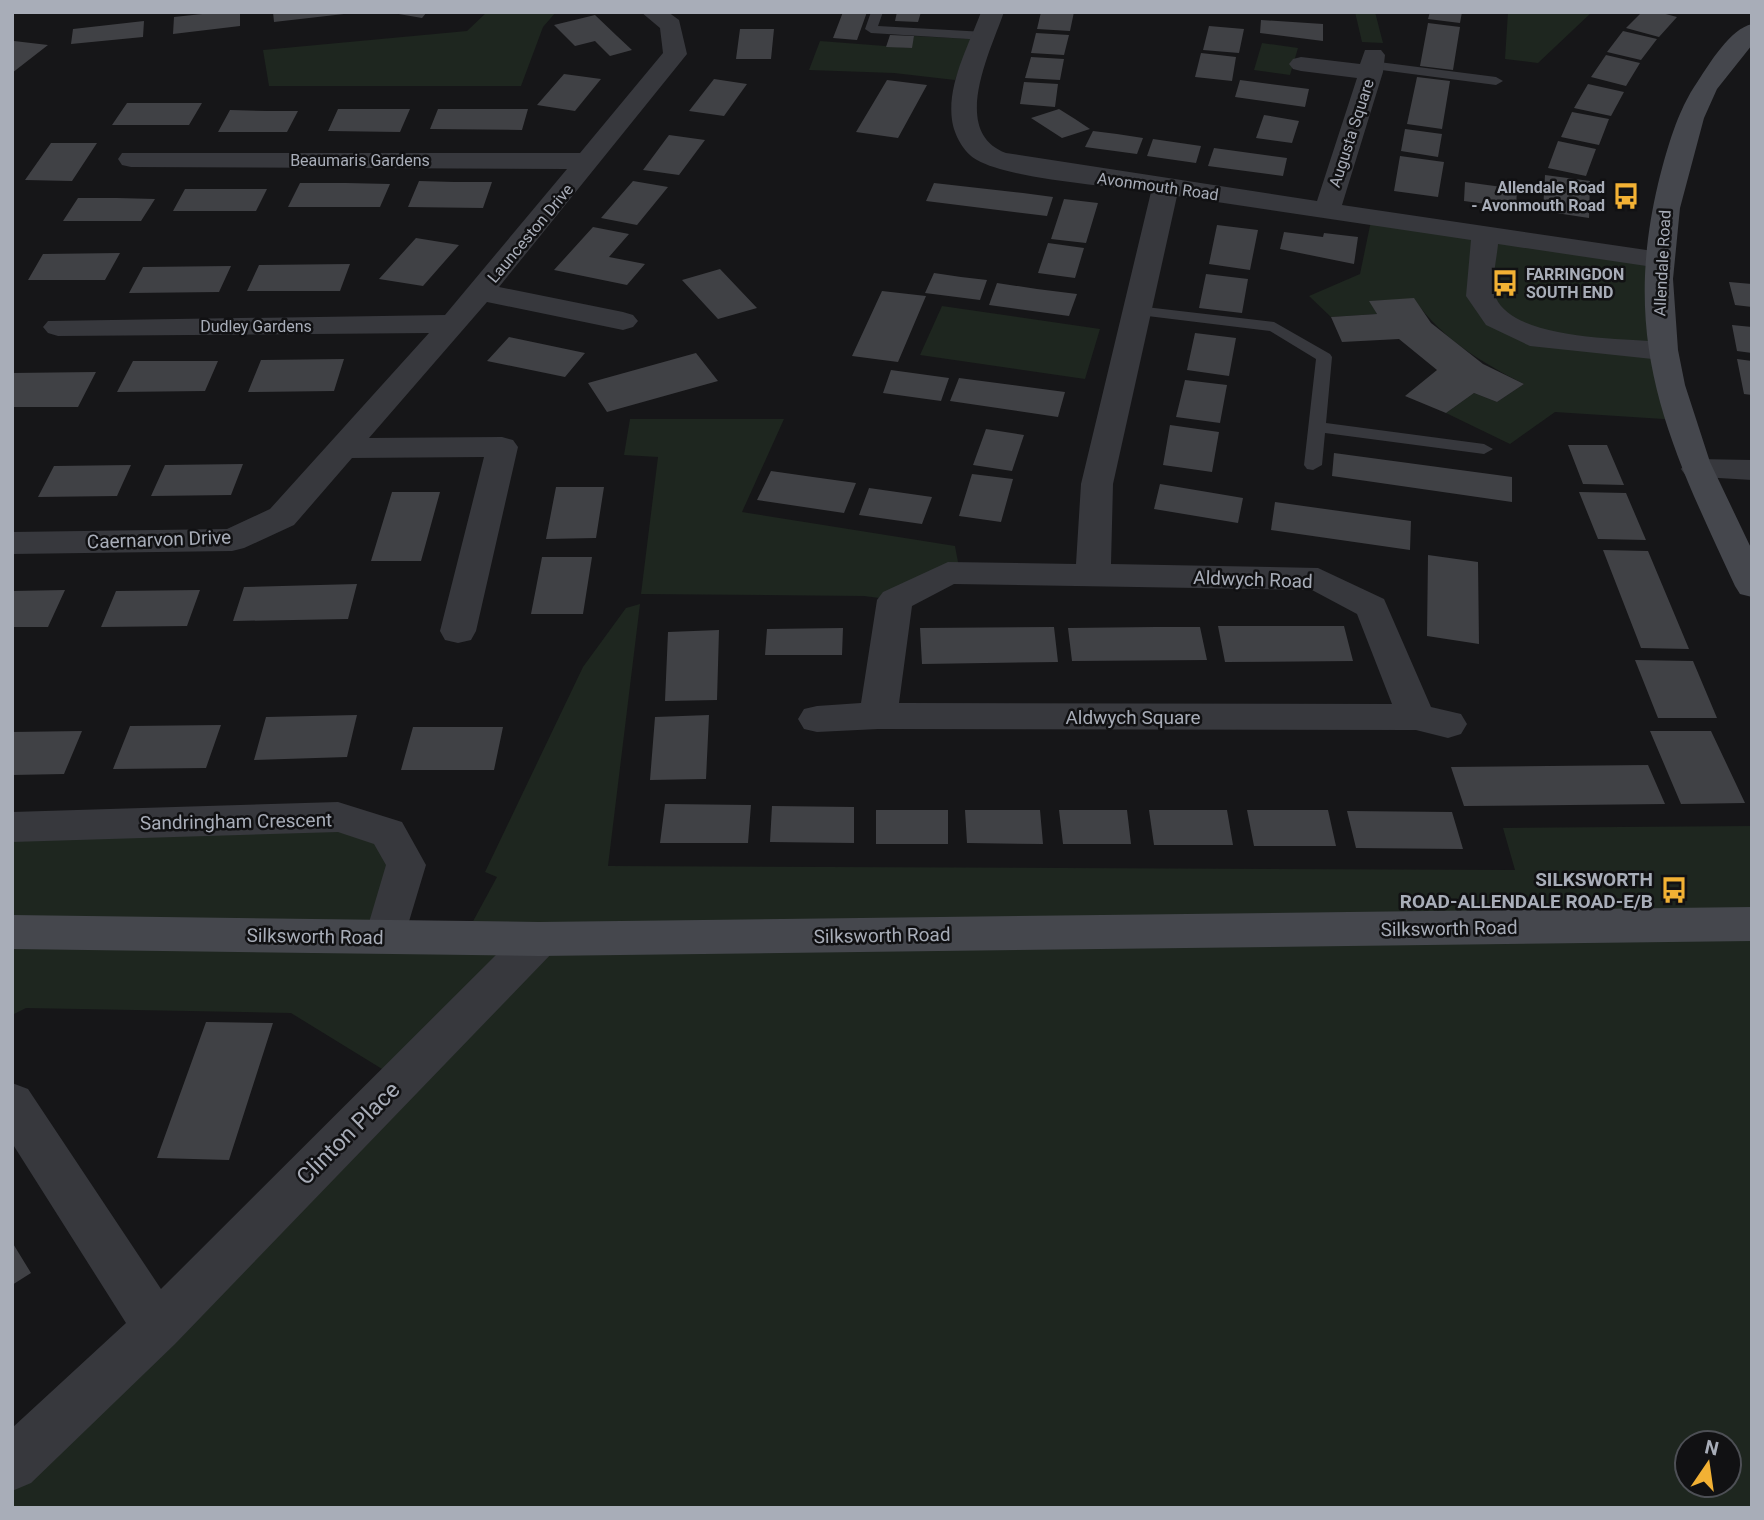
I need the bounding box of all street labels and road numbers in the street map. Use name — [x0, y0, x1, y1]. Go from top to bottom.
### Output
street label: Augusta Square — [1325, 76, 1378, 190]
street label: Beaumaris Gardens — [290, 151, 430, 170]
street label: Avonmouth Road — [1096, 169, 1220, 204]
street label: Launceston Drive — [484, 180, 577, 287]
street label: Allendale Road — [1650, 209, 1675, 317]
street label: Dudley Gardens — [200, 317, 312, 336]
street label: Caernarvon Drive — [86, 525, 232, 554]
street label: Aldwych Road — [1193, 566, 1313, 593]
street label: Aldwych Square — [1065, 706, 1201, 729]
street label: Sandringham Crescent — [140, 808, 332, 835]
street label: Silksworth Road — [1380, 916, 1518, 941]
street label: Silksworth Road — [813, 923, 951, 948]
street label: Silksworth Road — [246, 924, 384, 949]
street label: Clinton Place — [291, 1076, 405, 1190]

